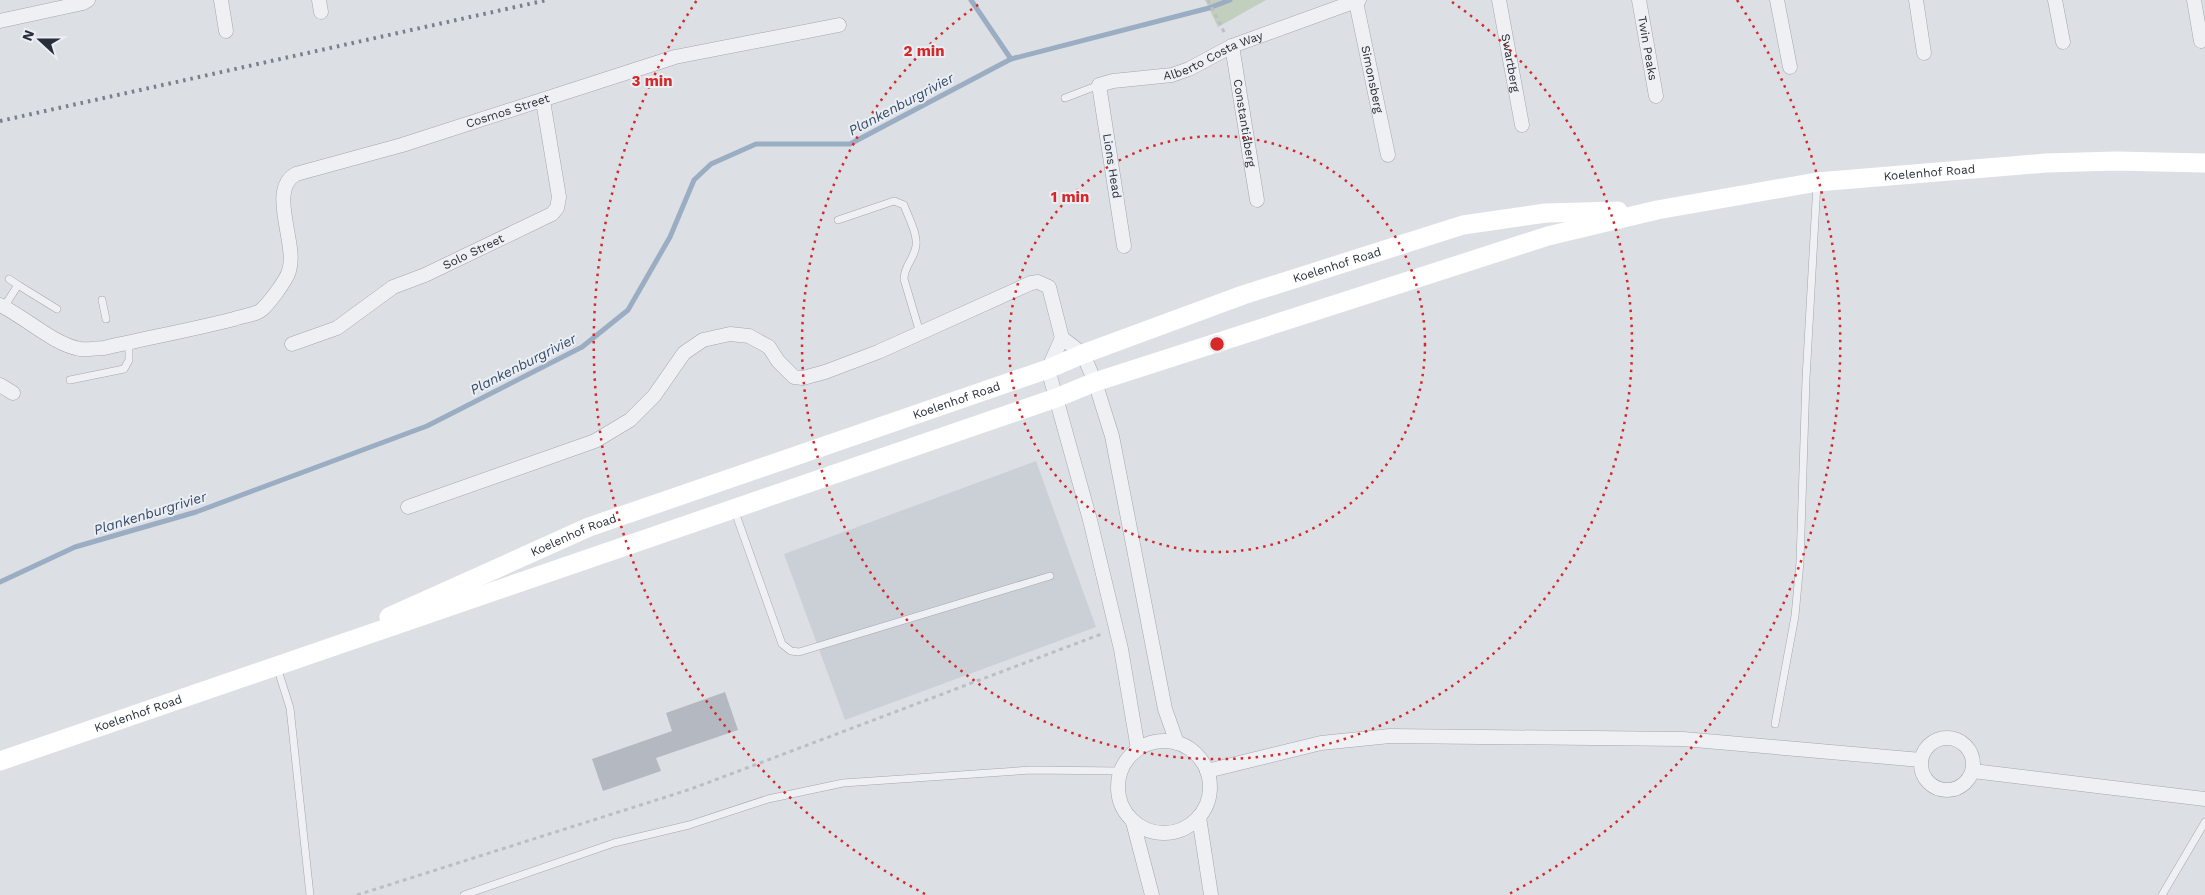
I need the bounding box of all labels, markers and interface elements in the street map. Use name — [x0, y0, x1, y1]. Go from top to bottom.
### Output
north arrow — [15, 15, 65, 65]
street label: Twin Peaks — [1635, 15, 1660, 82]
text: N — [19, 28, 37, 43]
street label: Alberto Costa Way — [1163, 28, 1266, 83]
street label: Swartberg — [1498, 32, 1523, 94]
text: 2 min — [903, 42, 945, 60]
street label: Simonsberg — [1358, 44, 1386, 115]
water label: Plankenburgrivier — [846, 69, 957, 139]
text: 3 min — [632, 72, 672, 90]
street label: Constantiaberg — [1230, 78, 1259, 169]
street label: Cosmos Street — [464, 91, 551, 131]
street label: Lions Head — [1100, 133, 1124, 199]
street label: Koelenhof Road — [1883, 162, 1976, 183]
text: 1 min — [1051, 188, 1089, 206]
street label: Solo Street — [441, 231, 506, 272]
street label: Koelenhof Road — [1291, 245, 1383, 286]
water label: Plankenburgrivier — [467, 330, 579, 398]
centre of rings — [1208, 335, 1226, 353]
street label: Koelenhof Road — [911, 379, 1002, 422]
water label: Plankenburgrivier — [92, 488, 209, 538]
street label: Koelenhof Road — [528, 511, 618, 559]
street label: Koelenhof Road — [92, 692, 184, 735]

